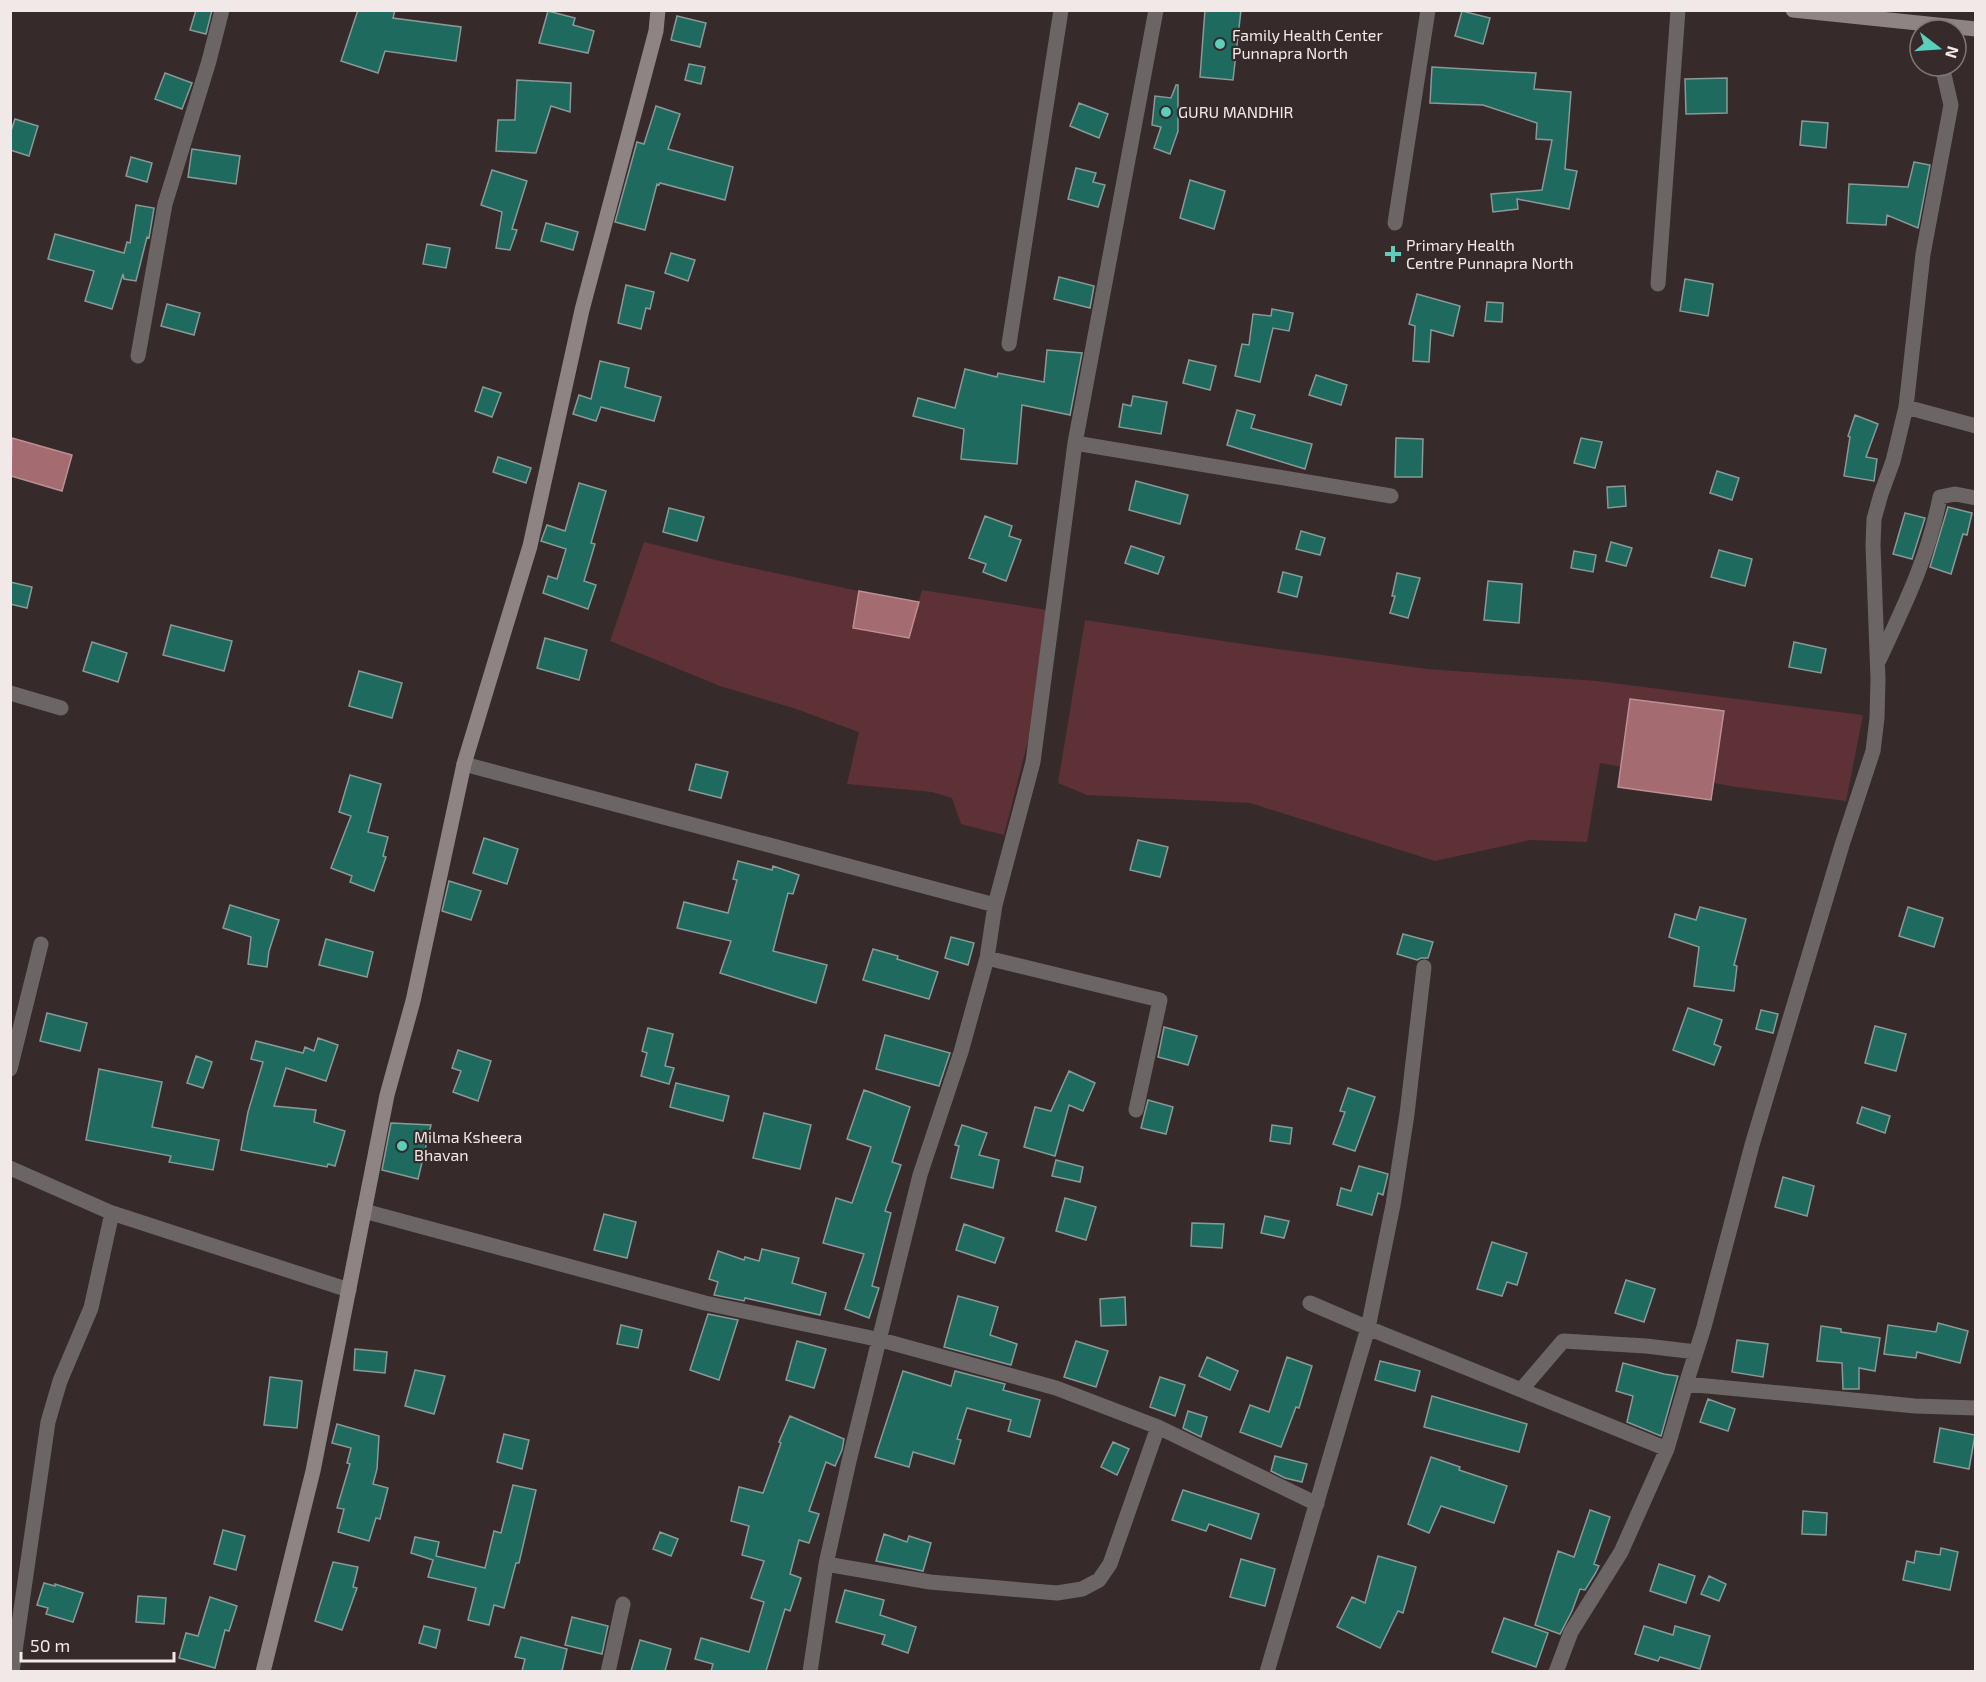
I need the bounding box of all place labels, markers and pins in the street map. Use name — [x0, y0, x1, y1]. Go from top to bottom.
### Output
place label: Family Health Center Punnapra North — [1232, 25, 1383, 62]
marker: Family Health Center Punnapra North — [1213, 37, 1227, 51]
place label: GURU MANDHIR — [1178, 102, 1294, 121]
marker: GURU MANDHIR — [1159, 105, 1173, 119]
place label: Primary Health Centre Punnapra North — [1406, 235, 1574, 272]
marker: Primary Health Centre Punnapra North — [1384, 245, 1402, 263]
place label: Milma Ksheera Bhavan — [414, 1127, 522, 1164]
marker: Milma Ksheera Bhavan — [395, 1139, 409, 1153]

